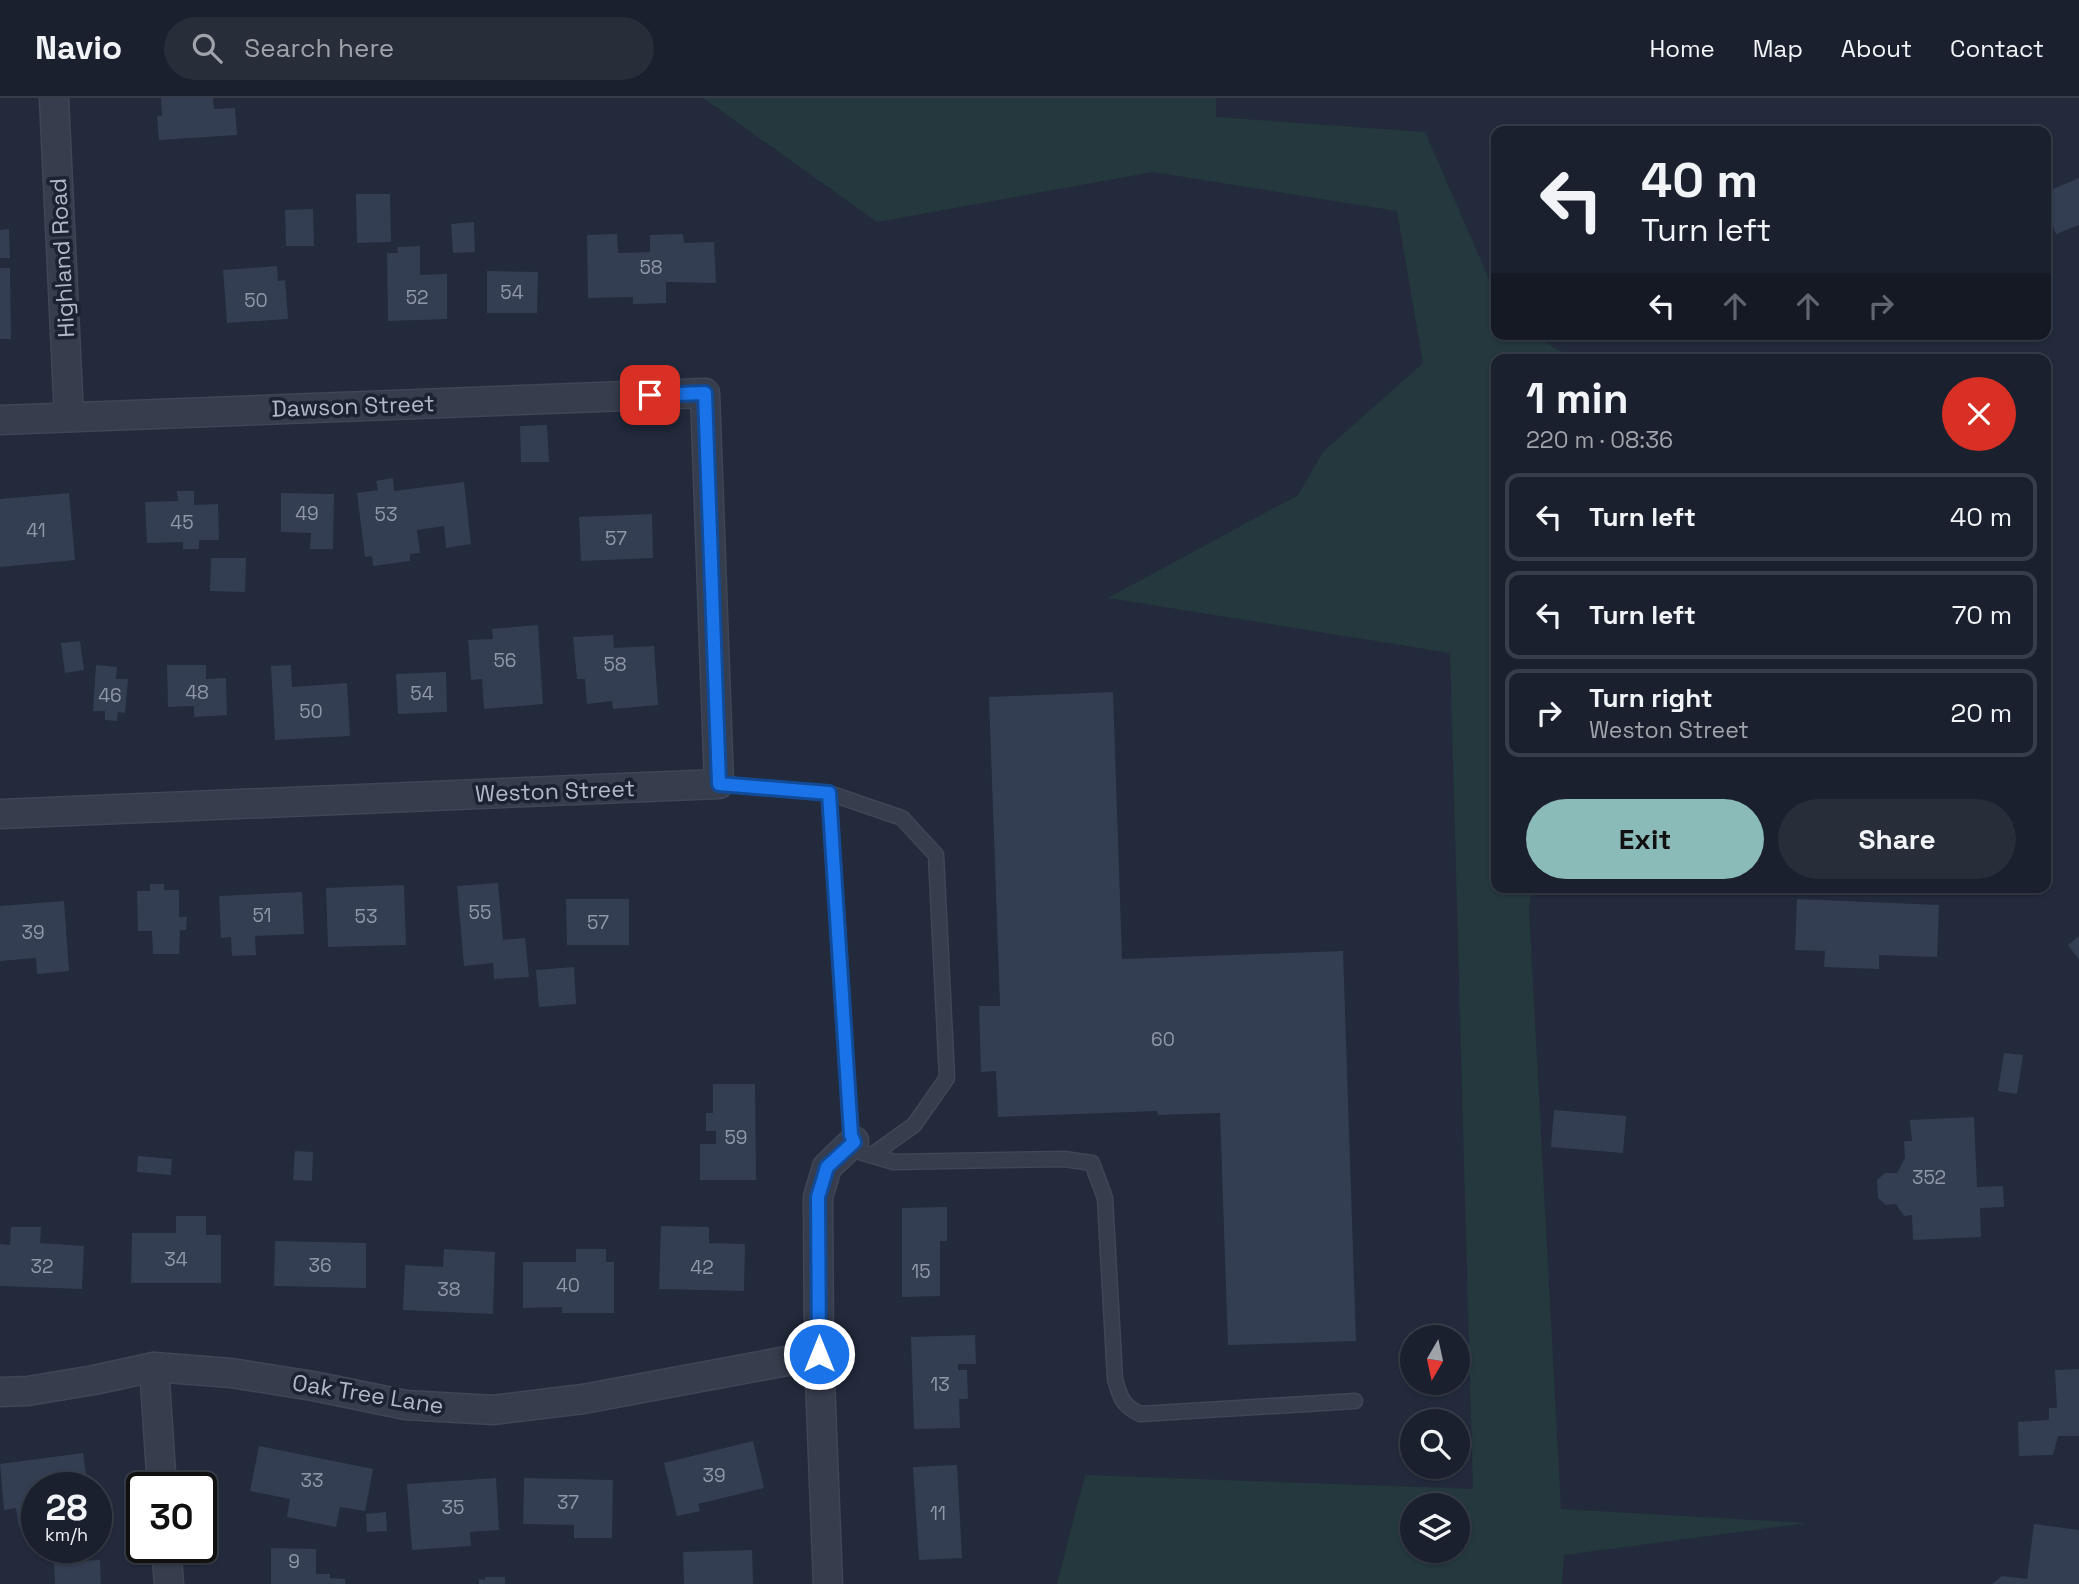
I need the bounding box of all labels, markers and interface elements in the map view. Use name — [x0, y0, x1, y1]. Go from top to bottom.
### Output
search box — [164, 17, 654, 80]
text: Navio — [35, 27, 122, 69]
icon: search — [188, 29, 226, 67]
text: Search here — [244, 31, 394, 65]
text: Home — [1649, 33, 1715, 64]
text: Map — [1753, 33, 1803, 64]
text: About — [1841, 33, 1912, 64]
text: Contact — [1950, 33, 2044, 64]
text: 40 m — [1641, 149, 1758, 211]
icon: left — [1526, 154, 1617, 245]
street label: Highland Road — [43, 177, 81, 339]
text: Turn left — [1641, 210, 1771, 250]
house number: 58 — [639, 255, 663, 280]
house number: 54 — [500, 280, 524, 305]
house number: 52 — [406, 285, 428, 310]
icon: left — [1643, 287, 1681, 325]
icon: ahead — [1716, 287, 1754, 325]
icon: ahead — [1789, 287, 1827, 325]
icon: right — [1862, 287, 1900, 325]
house number: 50 — [244, 288, 268, 313]
pin — [620, 365, 680, 425]
text: 1 min — [1526, 372, 1629, 425]
icon: arrive — [631, 376, 669, 414]
button: close — [1942, 377, 2016, 451]
street label: Dawson Street — [271, 388, 435, 424]
text: 220 m · 08:36 — [1526, 425, 1673, 455]
icon: left — [1530, 498, 1568, 536]
text: Turn left — [1589, 500, 1696, 534]
text: 40 m — [1950, 500, 2012, 534]
house number: 49 — [295, 501, 319, 526]
house number: 53 — [375, 502, 397, 527]
house number: 45 — [170, 510, 194, 535]
house number: 41 — [26, 518, 46, 543]
house number: 57 — [605, 526, 627, 551]
icon: left — [1530, 596, 1568, 634]
text: Turn left — [1589, 598, 1696, 632]
text: 70 m — [1952, 598, 2012, 632]
house number: 56 — [493, 648, 517, 673]
house number: 58 — [603, 652, 627, 677]
house number: 48 — [185, 680, 209, 705]
house number: 54 — [410, 681, 434, 706]
text: Turn right — [1589, 681, 1713, 715]
house number: 46 — [98, 683, 122, 708]
icon: right — [1530, 694, 1568, 732]
text: 20 m — [1951, 696, 2012, 730]
house number: 50 — [299, 699, 323, 724]
text: Weston Street — [1589, 715, 1749, 745]
street label: Weston Street — [475, 773, 635, 809]
button: Exit — [1526, 799, 1764, 879]
button: Share — [1778, 799, 2016, 879]
house number: 55 — [469, 900, 491, 925]
house number: 51 — [252, 903, 272, 928]
house number: 53 — [355, 904, 377, 929]
house number: 57 — [587, 910, 609, 935]
house number: 39 — [21, 920, 45, 945]
house number: 60 — [1151, 1027, 1175, 1052]
house number: 59 — [724, 1125, 748, 1150]
house number: 352 — [1912, 1165, 1946, 1190]
house number: 34 — [164, 1247, 188, 1272]
house number: 36 — [308, 1253, 332, 1278]
house number: 32 — [31, 1254, 53, 1279]
house number: 42 — [690, 1255, 714, 1280]
house number: 15 — [911, 1259, 931, 1284]
house number: 40 — [556, 1273, 580, 1298]
house number: 38 — [437, 1277, 461, 1302]
position arrow — [782, 1317, 856, 1391]
north arrow — [1400, 1325, 1470, 1395]
map controls — [1400, 1325, 1470, 1563]
street label: Oak Tree Lane — [290, 1367, 446, 1421]
house number: 13 — [930, 1372, 950, 1397]
button: search — [1400, 1409, 1470, 1479]
house number: 39 — [702, 1463, 726, 1488]
house number: 33 — [301, 1468, 323, 1493]
speed limit sign: 30 — [126, 1472, 217, 1563]
text: 28 — [46, 1486, 87, 1530]
house number: 37 — [557, 1490, 579, 1515]
button: layers — [1400, 1493, 1470, 1563]
house number: 35 — [442, 1495, 464, 1520]
house number: 11 — [930, 1501, 946, 1526]
text: km/h — [45, 1523, 88, 1546]
house number: 9 — [288, 1549, 300, 1574]

